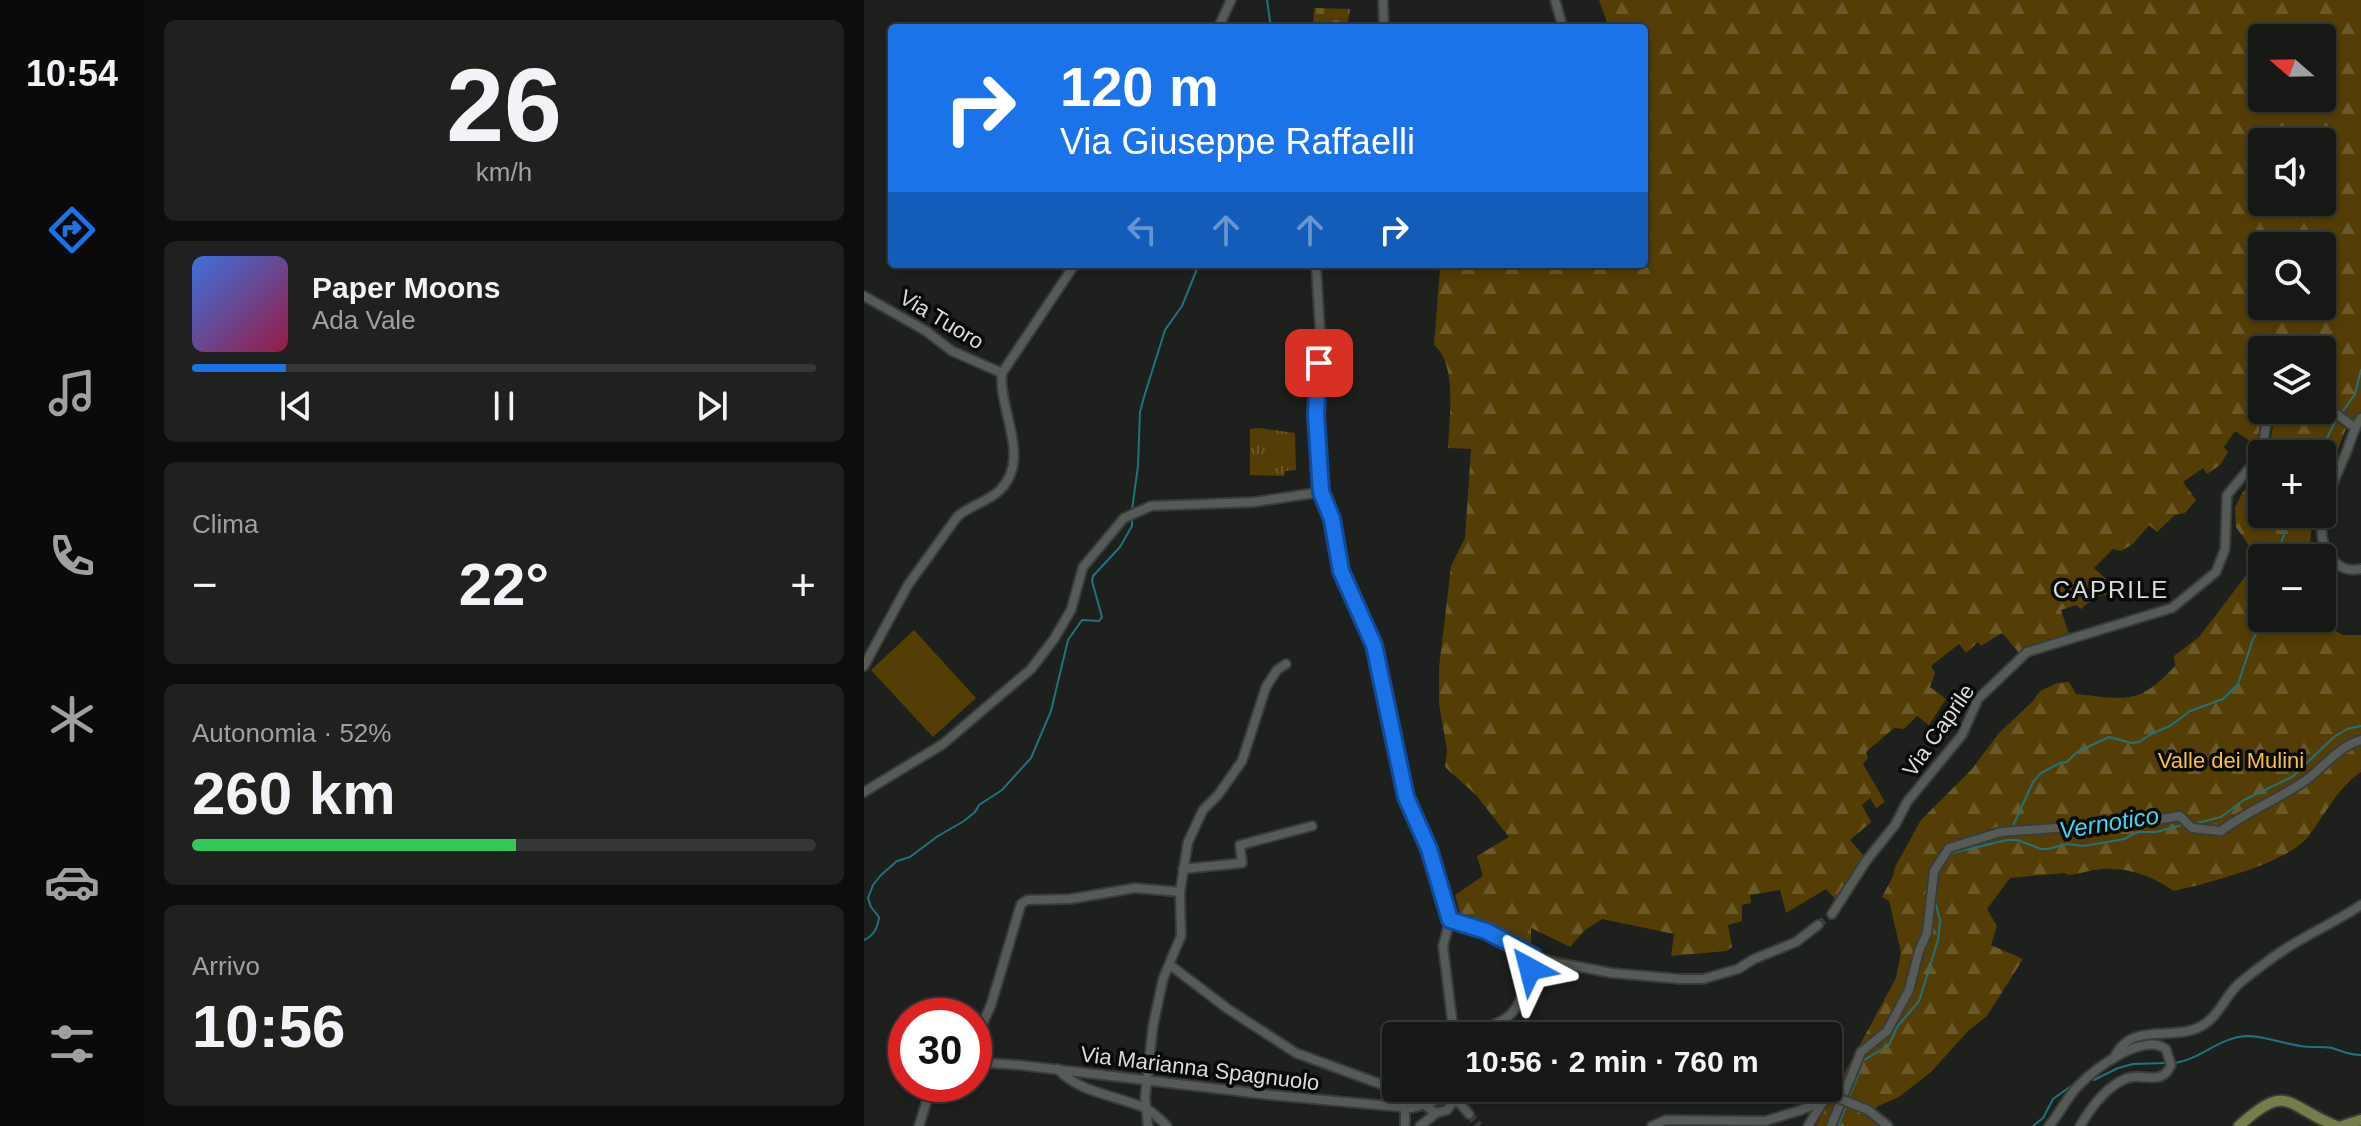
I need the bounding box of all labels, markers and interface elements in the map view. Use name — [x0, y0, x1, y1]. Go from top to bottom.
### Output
north arrow — [2248, 24, 2336, 112]
map controls — [2248, 24, 2336, 632]
text: 26 — [446, 47, 562, 163]
text: 10:54 — [26, 53, 118, 94]
text: 120 m — [1060, 55, 1219, 118]
icon: right — [928, 56, 1032, 160]
text: Via Giuseppe Raffaelli — [1060, 121, 1415, 162]
button: sound — [2248, 128, 2336, 216]
text: km/h — [476, 157, 532, 187]
icon: directions — [44, 202, 100, 258]
icon: left — [1120, 208, 1164, 252]
icon: ahead — [1204, 208, 1248, 252]
icon: ahead — [1288, 208, 1332, 252]
icon: right — [1372, 208, 1416, 252]
button: search — [2248, 232, 2336, 320]
text: Paper Moons — [312, 271, 500, 304]
street label: Via Tuoro — [895, 285, 988, 354]
text: Ada Vale — [312, 305, 416, 335]
pin — [1285, 329, 1353, 397]
button: layers — [2248, 336, 2336, 424]
icon: arrive — [1297, 341, 1341, 385]
icon: music — [44, 365, 100, 421]
icon: previous — [274, 384, 318, 428]
icon: pause — [482, 384, 526, 428]
icon: next — [690, 384, 734, 428]
button: + — [2248, 440, 2336, 528]
text: Clima — [192, 509, 258, 539]
icon: phone — [44, 528, 100, 584]
button: − — [2248, 544, 2336, 632]
text: 22° — [459, 551, 549, 618]
text: − — [192, 560, 218, 609]
text: + — [790, 560, 816, 609]
district label: CAPRILE — [2053, 576, 2169, 603]
street label: Via Caprile — [1897, 679, 1979, 781]
icon: climate — [44, 691, 100, 747]
text: Autonomia · 52% — [192, 718, 391, 748]
park label: Valle dei Mulini — [2158, 748, 2304, 773]
text: 260 km — [192, 760, 396, 827]
water label: Vernotico — [2057, 801, 2161, 844]
icon: car — [44, 854, 100, 910]
position arrow — [1488, 927, 1572, 1011]
text: Arrivo — [192, 951, 260, 981]
text: 10:56 — [192, 993, 345, 1060]
speed limit sign: 30 — [888, 998, 992, 1102]
icon: filters — [44, 1016, 100, 1072]
street label: Via Marianna Spagnuolo — [1079, 1041, 1321, 1096]
text: 10:56 · 2 min · 760 m — [1465, 1045, 1759, 1078]

